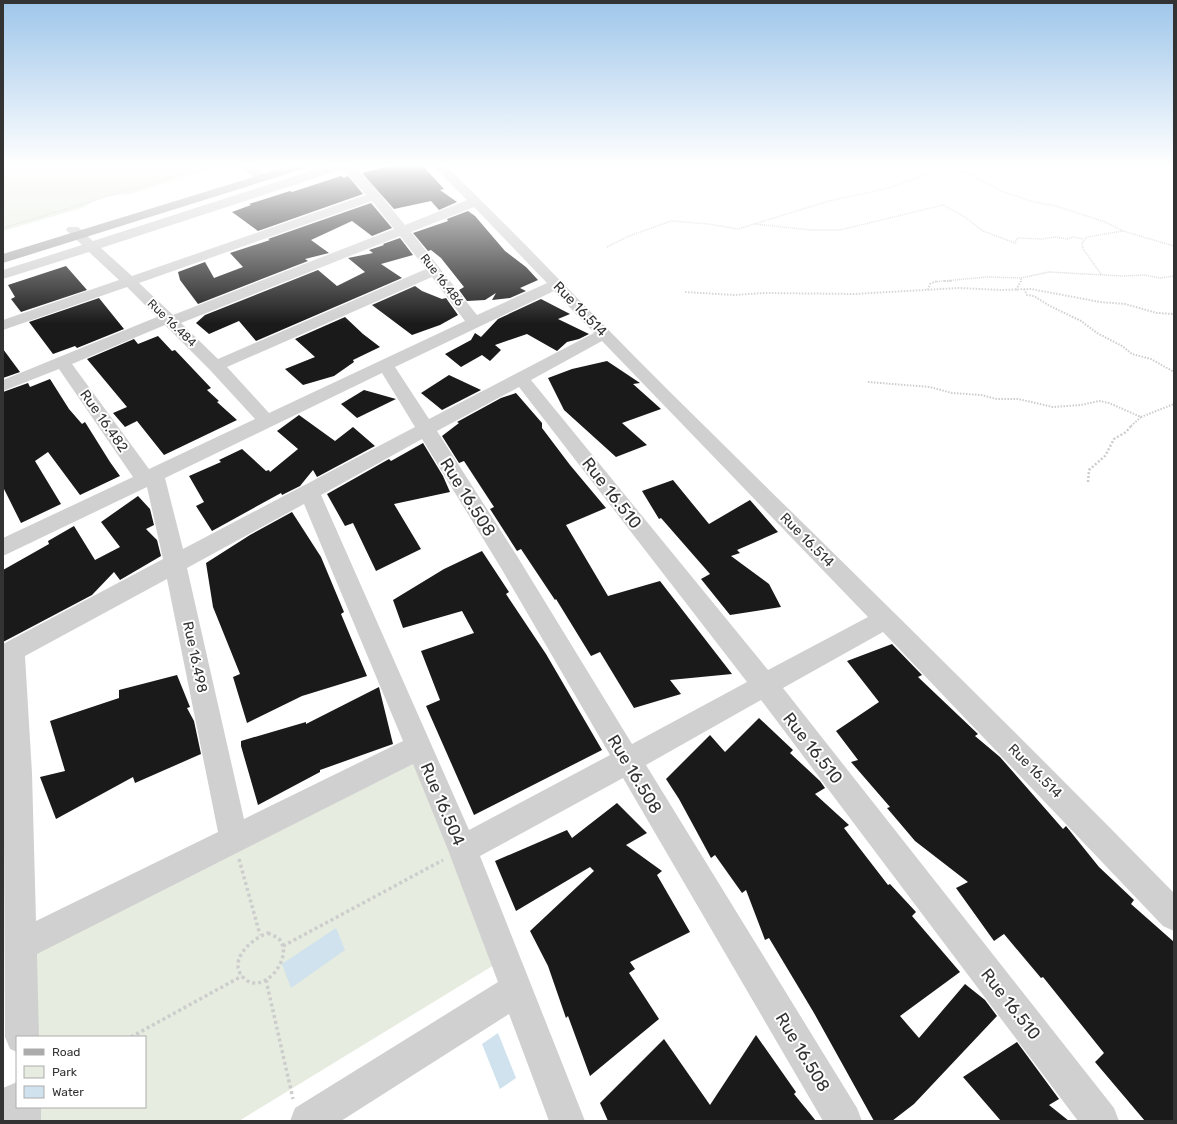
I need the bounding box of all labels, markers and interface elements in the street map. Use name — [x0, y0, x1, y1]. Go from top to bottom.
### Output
street label: Rue 16.486 — [417, 251, 467, 309]
street label: Rue 16.514 — [550, 278, 611, 340]
street label: Rue 16.484 — [145, 296, 200, 350]
street label: Rue 16.482 — [76, 386, 132, 456]
street label: Rue 16.510 — [578, 453, 646, 533]
street label: Rue 16.508 — [436, 454, 500, 540]
street label: Rue 16.514 — [776, 509, 838, 571]
street label: Rue 16.498 — [179, 620, 211, 694]
street label: Rue 16.510 — [779, 708, 847, 788]
street label: Rue 16.508 — [604, 731, 666, 817]
street label: Rue 16.514 — [1004, 740, 1066, 802]
street label: Rue 16.504 — [417, 759, 469, 849]
street label: Rue 16.510 — [977, 964, 1045, 1044]
street label: Rue 16.508 — [772, 1009, 834, 1095]
legend — [16, 1036, 146, 1108]
text: Road — [52, 1045, 80, 1059]
text: Park — [52, 1065, 78, 1079]
text: Water — [52, 1085, 84, 1099]

